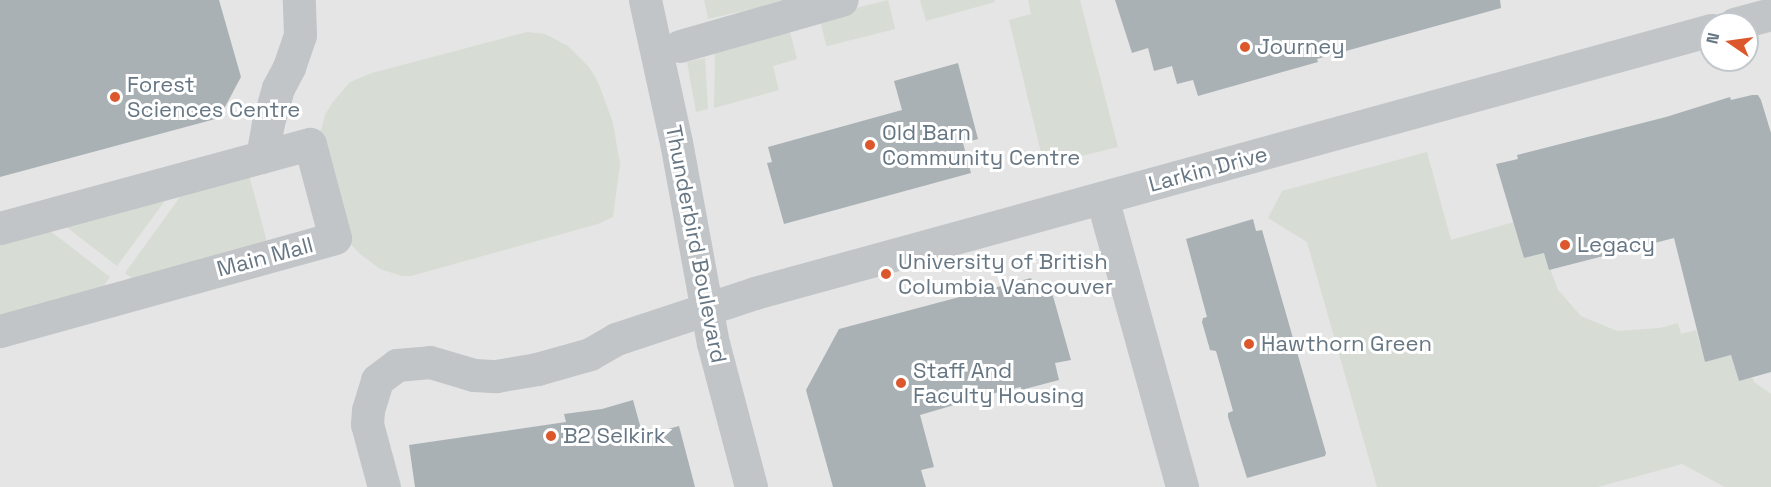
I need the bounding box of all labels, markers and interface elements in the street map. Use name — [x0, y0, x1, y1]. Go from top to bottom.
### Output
north arrow — [1699, 12, 1759, 72]
text: N — [1701, 31, 1724, 46]
place label: Journey — [1257, 34, 1345, 60]
marker: Journey — [1238, 40, 1252, 54]
place label: Forest Sciences Centre — [127, 71, 300, 122]
marker: Forest Sciences Centre — [108, 90, 122, 104]
place label: Old Barn Community Centre — [882, 119, 1080, 170]
street label: Thunderbird Boulevard — [660, 123, 732, 365]
marker: Old Barn Community Centre — [863, 138, 877, 152]
street label: Larkin Drive — [1146, 140, 1270, 198]
street label: Main Mall — [214, 231, 316, 283]
place label: Legacy — [1577, 232, 1655, 258]
marker: Legacy — [1558, 238, 1572, 252]
place label: University of British Columbia Vancouver — [898, 248, 1113, 300]
marker: University of British Columbia Vancouver — [879, 267, 893, 281]
place label: Hawthorn Green — [1261, 331, 1432, 357]
marker: Hawthorn Green — [1242, 337, 1256, 351]
place label: Staff And Faculty Housing — [913, 357, 1084, 408]
marker: Staff And Faculty Housing — [894, 376, 908, 390]
place label: B2 Selkirk — [563, 423, 666, 449]
marker: B2 Selkirk — [544, 429, 558, 443]

